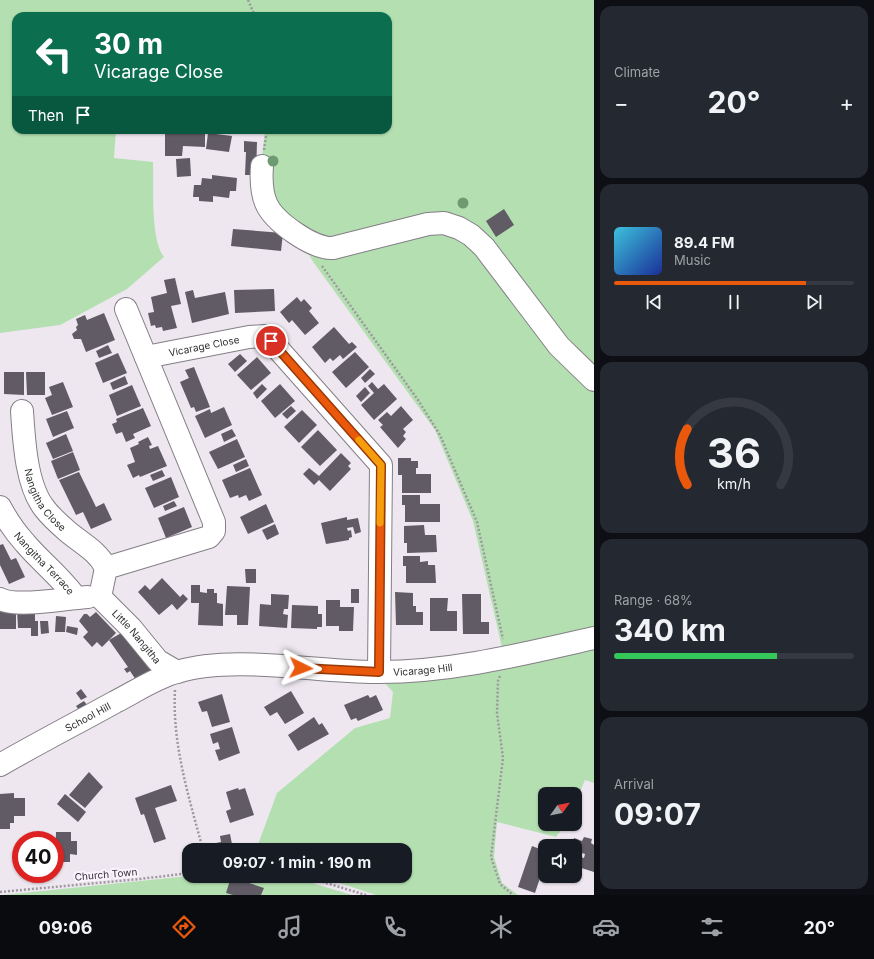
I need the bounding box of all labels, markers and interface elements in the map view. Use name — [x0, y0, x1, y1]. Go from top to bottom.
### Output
text: 30 m — [94, 27, 163, 61]
icon: left — [28, 28, 80, 80]
text: Vicarage Close — [94, 61, 223, 82]
text: Climate — [614, 64, 660, 80]
text: 20° — [708, 84, 760, 120]
text: − — [614, 90, 629, 116]
text: + — [839, 90, 854, 116]
icon: arrive — [72, 104, 94, 126]
text: Then — [28, 106, 64, 125]
text: 89.4 FM — [674, 233, 735, 252]
text: Music — [674, 252, 711, 268]
icon: previous — [643, 291, 665, 313]
icon: pause — [723, 291, 745, 313]
icon: next — [803, 291, 825, 313]
pin — [254, 324, 288, 358]
icon: arrive — [260, 330, 282, 352]
street label: Vicarage Close — [168, 333, 240, 358]
text: 36 — [707, 428, 761, 478]
street label: Nangitha Close — [22, 467, 69, 534]
text: km/h — [717, 475, 751, 492]
street label: Nangitha Terrace — [12, 529, 77, 597]
text: Range · 68% — [614, 592, 693, 608]
street label: Little Nangitha — [110, 607, 164, 666]
text: 340 km — [614, 612, 726, 648]
position arrow — [280, 647, 322, 689]
street label: Vicarage Hill — [393, 661, 453, 678]
street label: School Hill — [63, 700, 113, 734]
text: Arrival — [614, 776, 654, 792]
north arrow — [538, 787, 582, 831]
map controls — [538, 787, 582, 883]
text: 09:07 — [614, 796, 701, 832]
speed limit sign: 40 — [12, 831, 64, 883]
button: sound — [538, 839, 582, 883]
text: 09:07 · 1 min · 190 m — [223, 853, 371, 872]
street label: Church Town — [74, 865, 138, 883]
icon: directions — [170, 913, 198, 941]
icon: music — [276, 913, 304, 941]
icon: phone — [381, 913, 409, 941]
icon: climate — [487, 913, 515, 941]
icon: car — [592, 913, 620, 941]
icon: filters — [698, 913, 726, 941]
text: 09:06 — [39, 917, 92, 938]
text: 20° — [803, 917, 835, 938]

